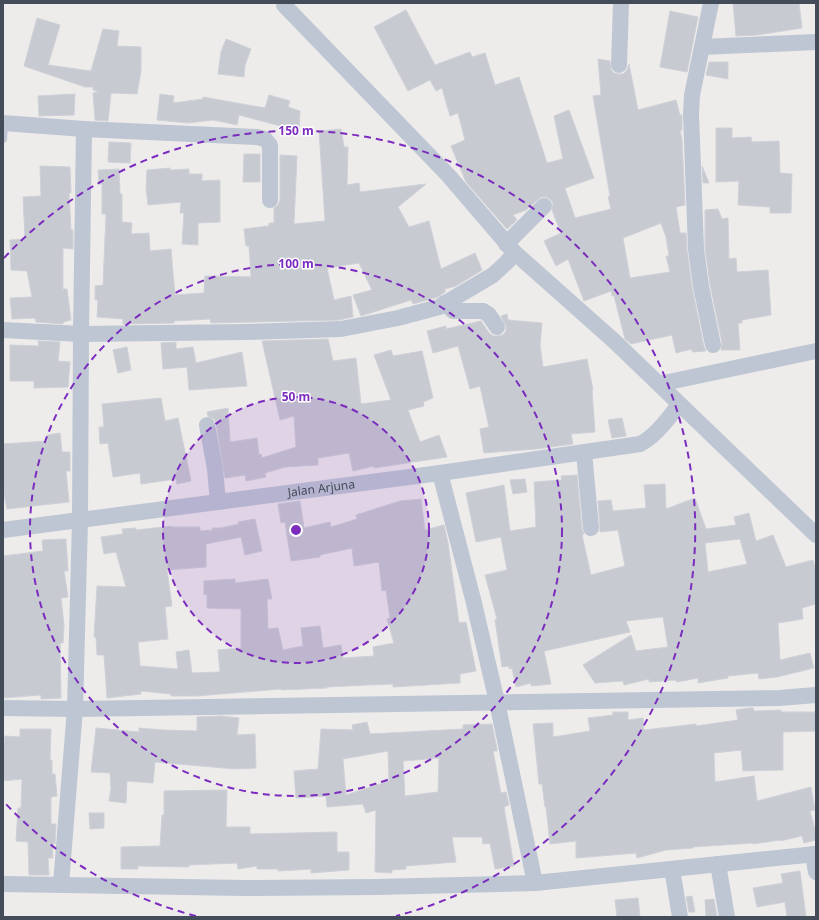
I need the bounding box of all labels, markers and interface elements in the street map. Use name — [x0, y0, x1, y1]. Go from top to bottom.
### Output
text: 150 m — [278, 122, 314, 139]
text: 100 m — [278, 255, 314, 272]
text: 50 m — [282, 388, 310, 405]
street label: Jalan Arjuna — [286, 475, 356, 501]
centre of rings — [289, 523, 303, 537]

